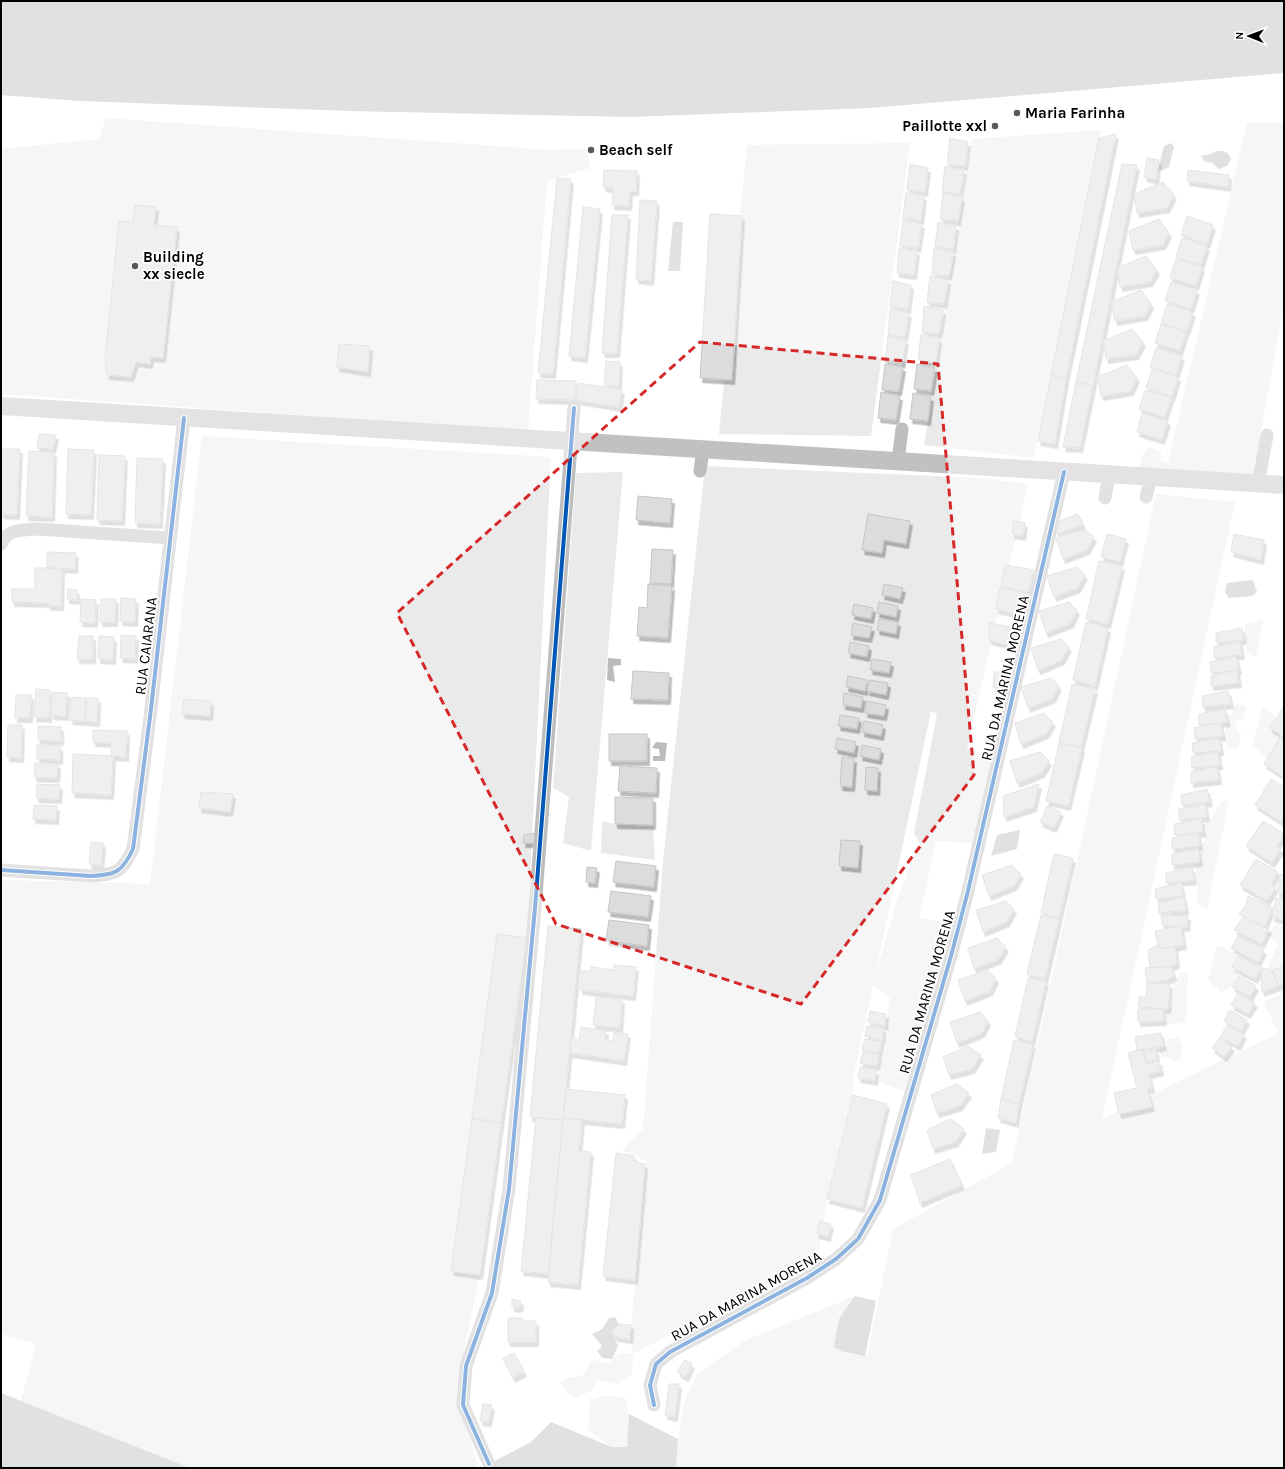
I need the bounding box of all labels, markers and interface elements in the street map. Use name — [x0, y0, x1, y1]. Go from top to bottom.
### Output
north arrow — [1229, 16, 1269, 56]
text: N — [1233, 32, 1246, 40]
place label: Maria Farinha — [1025, 104, 1125, 122]
marker: Maria Farinha — [1012, 108, 1022, 118]
place label: Paillotte xxl — [902, 117, 987, 135]
marker: Paillotte xxl — [990, 121, 1000, 131]
place label: Beach self — [599, 141, 673, 159]
marker: Beach self — [586, 145, 596, 155]
place label: Building xx siecle — [143, 248, 205, 283]
marker: Building xx siecle — [130, 261, 140, 271]
street label: RUA DA MARINA MORENA — [977, 593, 1033, 762]
street label: RUA CAIARANA — [131, 596, 161, 696]
street label: RUA DA MARINA MORENA — [895, 908, 959, 1076]
street label: RUA DA MARINA MORENA — [668, 1247, 825, 1345]

